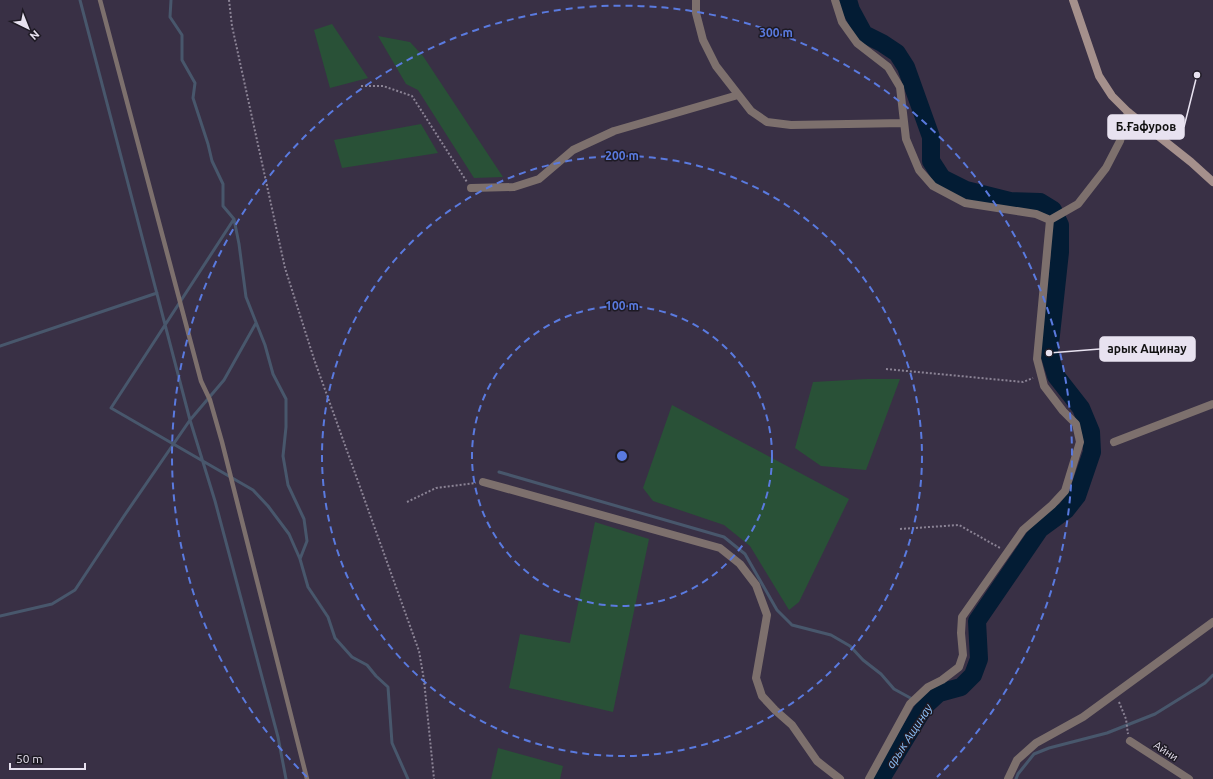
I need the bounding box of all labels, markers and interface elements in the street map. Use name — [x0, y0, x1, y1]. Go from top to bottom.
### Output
north arrow — [8, 8, 48, 48]
text: 300 m — [759, 26, 793, 39]
text: N — [28, 28, 42, 43]
callout: Б.Ғафуров — [1108, 115, 1184, 139]
text: Б.Ғафуров — [1116, 120, 1176, 133]
text: 200 m — [605, 149, 639, 162]
text: 100 m — [605, 299, 639, 312]
callout: арык Ащинау — [1100, 337, 1195, 361]
text: арык Ащинау — [1107, 342, 1187, 355]
centre of rings — [615, 449, 629, 463]
water label: арык Ащинау — [883, 701, 935, 770]
street label: Айни — [1152, 739, 1180, 763]
scale bar — [10, 745, 85, 771]
text: 50 m — [16, 752, 43, 765]

